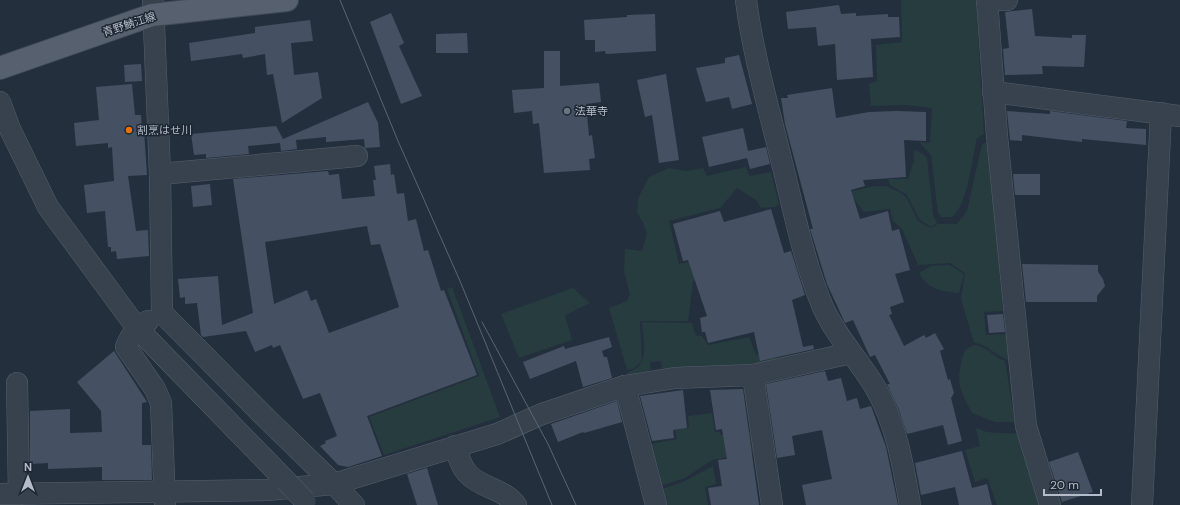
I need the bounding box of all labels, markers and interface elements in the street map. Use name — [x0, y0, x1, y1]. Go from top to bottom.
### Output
street label: 青野鯖江線 — [101, 9, 157, 39]
place label: 法華寺 — [575, 104, 608, 118]
marker: 法華寺 — [562, 106, 572, 116]
place label: 割烹はせ川 — [137, 123, 192, 137]
marker: 割烹はせ川 — [124, 125, 134, 135]
north arrow — [8, 457, 48, 497]
text: N — [24, 460, 32, 474]
scale bar — [1044, 471, 1101, 497]
text: 20 m — [1050, 477, 1079, 493]

